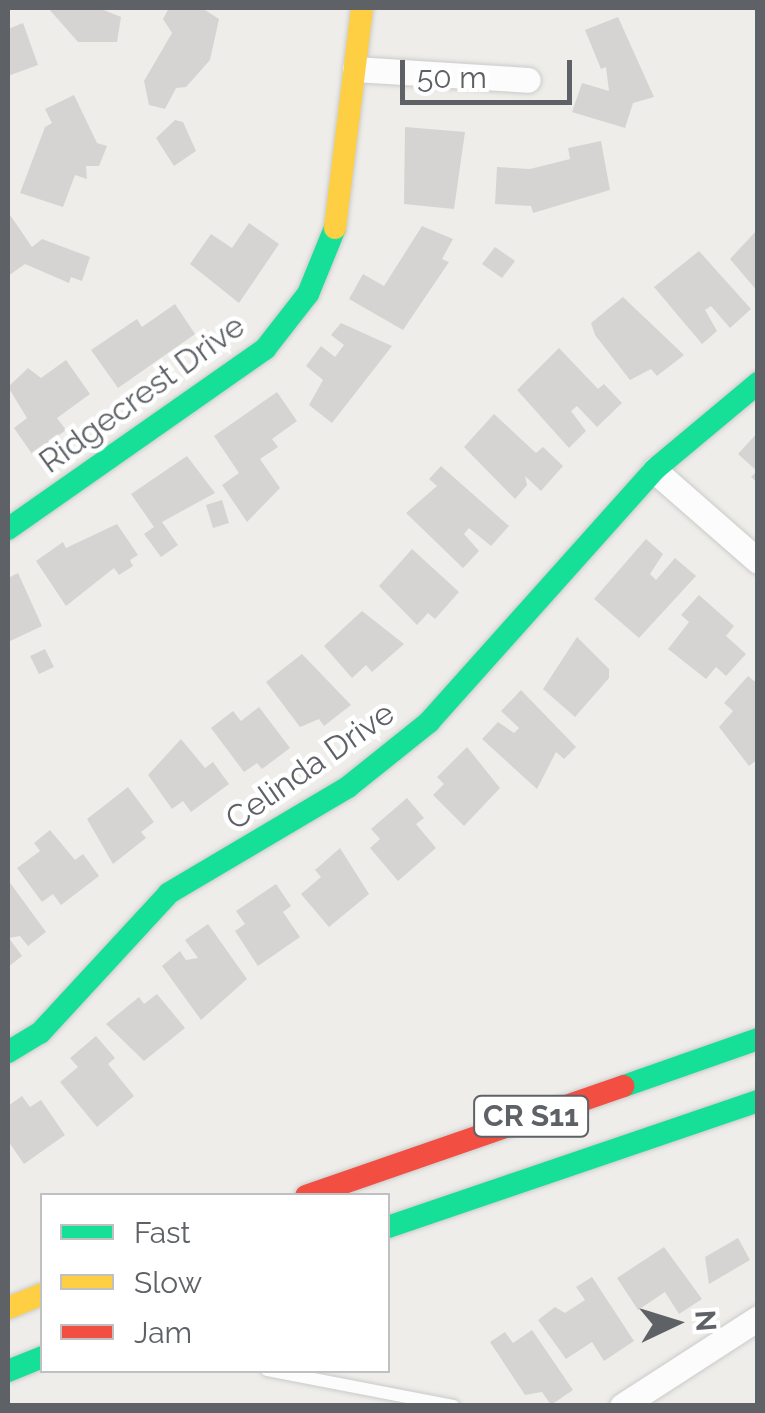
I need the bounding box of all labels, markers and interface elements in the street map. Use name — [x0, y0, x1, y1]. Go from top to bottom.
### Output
scale bar — [405, 40, 578, 102]
text: 50 m — [417, 60, 487, 95]
street label: Ridgecrest Drive — [32, 307, 252, 481]
street label: Celinda Drive — [218, 694, 402, 838]
road number: CR S11 — [471, 1091, 591, 1141]
legend — [40, 1193, 390, 1373]
text: Fast — [134, 1215, 191, 1250]
text: Slow — [134, 1265, 202, 1300]
north arrow — [625, 1273, 725, 1373]
text: N — [688, 1309, 723, 1333]
text: Jam — [134, 1315, 192, 1350]

